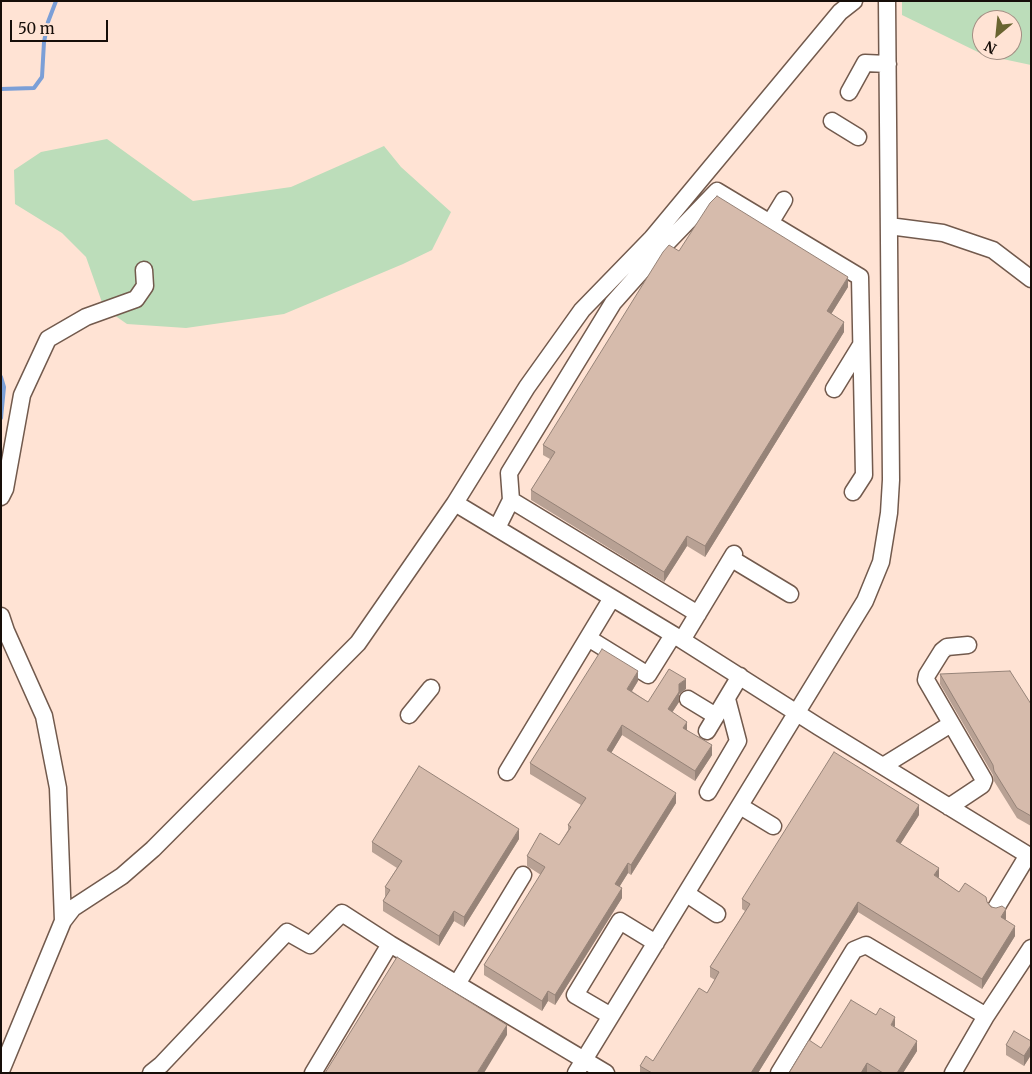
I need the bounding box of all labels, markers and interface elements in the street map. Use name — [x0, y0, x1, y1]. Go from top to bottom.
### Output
scale bar — [12, 10, 110, 42]
north arrow — [972, 10, 1022, 60]
text: 50 m — [18, 19, 55, 38]
text: N — [981, 37, 1000, 58]

